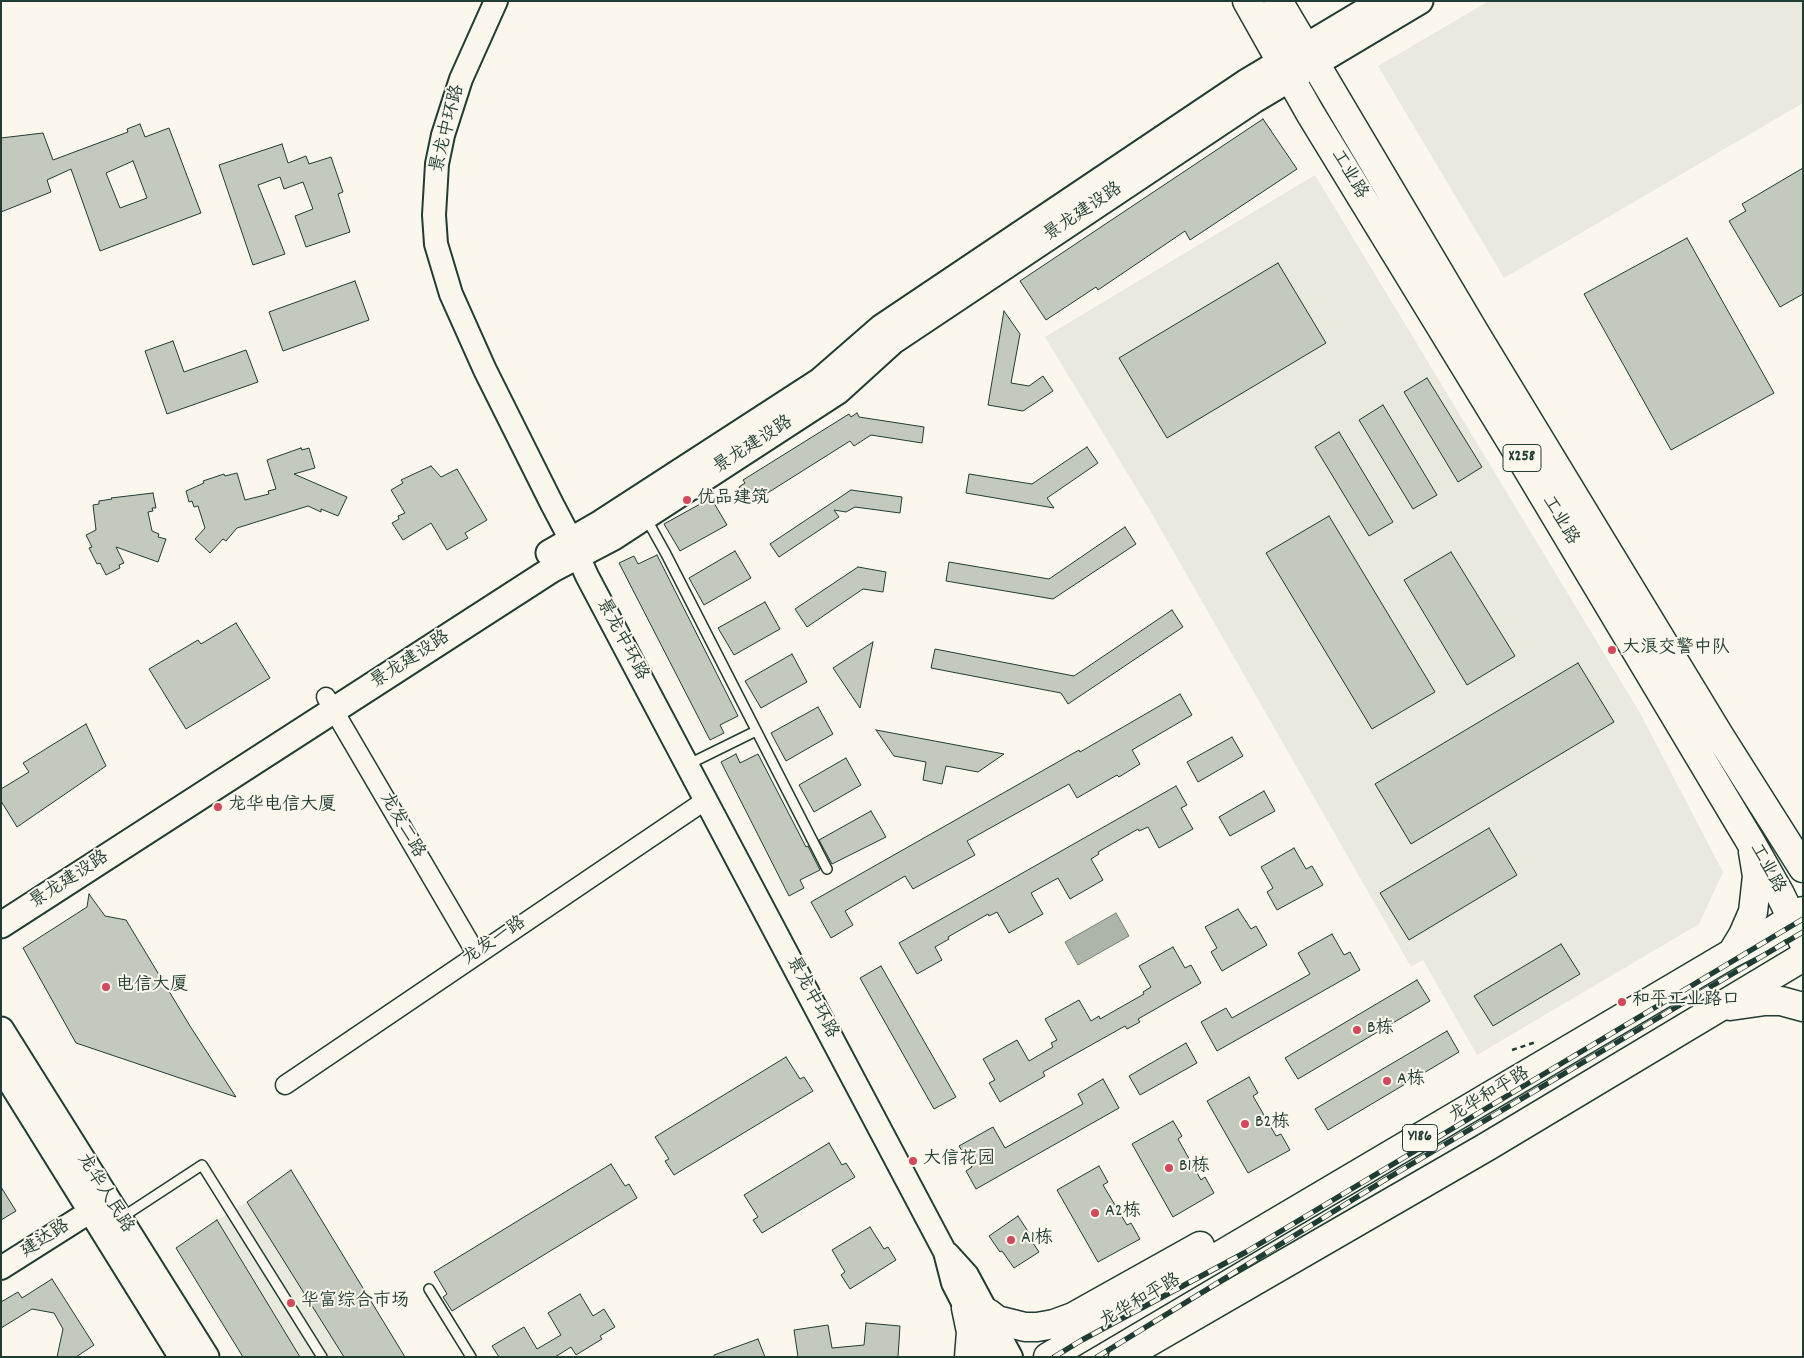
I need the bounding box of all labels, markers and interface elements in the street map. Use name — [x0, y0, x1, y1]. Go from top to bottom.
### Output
street label: 景龙中环路 — [428, 83, 470, 175]
street label: 工业路 — [1325, 146, 1371, 204]
street label: 景龙建设路 — [1041, 179, 1127, 247]
street label: 景龙建设路 — [710, 412, 798, 480]
road number: X258 — [1503, 444, 1541, 472]
place label: 优品建筑 — [697, 489, 769, 511]
street label: 工业路 — [1536, 492, 1582, 550]
marker: 优品建筑 — [681, 494, 693, 506]
street label: 景龙中环路 — [590, 595, 652, 685]
street label: 景龙建设路 — [367, 627, 455, 695]
place label: 大浪交警中队 — [1622, 639, 1730, 661]
marker: 大浪交警中队 — [1606, 644, 1618, 656]
street label: 龙发二路 — [374, 789, 428, 863]
place label: 龙华电信大厦 — [228, 796, 336, 818]
marker: 龙华电信大厦 — [212, 801, 224, 813]
street label: 工业路 — [1743, 840, 1789, 898]
street label: 景龙建设路 — [26, 847, 114, 915]
street label: 龙发一路 — [459, 913, 531, 971]
street label: 景龙中环路 — [780, 953, 842, 1043]
place label: 电信大厦 — [116, 976, 188, 998]
marker: 电信大厦 — [100, 981, 112, 993]
place label: 和平工业路口 — [1632, 991, 1740, 1013]
marker: 和平工业路口 — [1616, 996, 1628, 1008]
place label: B栋 — [1367, 1019, 1394, 1041]
marker: B栋 — [1351, 1024, 1363, 1036]
street label: 龙华和平路 — [1446, 1064, 1534, 1128]
place label: A栋 — [1397, 1070, 1425, 1092]
marker: A栋 — [1381, 1075, 1393, 1087]
place label: B2栋 — [1255, 1113, 1289, 1135]
marker: B2栋 — [1239, 1118, 1251, 1130]
road number: Y186 — [1402, 1124, 1438, 1152]
street label: 龙华人民路 — [71, 1150, 137, 1238]
place label: 大信花园 — [923, 1150, 995, 1172]
marker: 大信花园 — [907, 1155, 919, 1167]
place label: B1栋 — [1179, 1157, 1209, 1179]
marker: B1栋 — [1163, 1162, 1175, 1174]
place label: A2栋 — [1105, 1202, 1141, 1224]
marker: A2栋 — [1089, 1207, 1101, 1219]
street label: 建达路 — [17, 1216, 75, 1264]
place label: A1栋 — [1021, 1229, 1053, 1251]
marker: A1栋 — [1005, 1234, 1017, 1246]
street label: 龙华和平路 — [1097, 1270, 1185, 1334]
place label: 华富综合市场 — [301, 1292, 409, 1314]
marker: 华富综合市场 — [285, 1297, 297, 1309]

